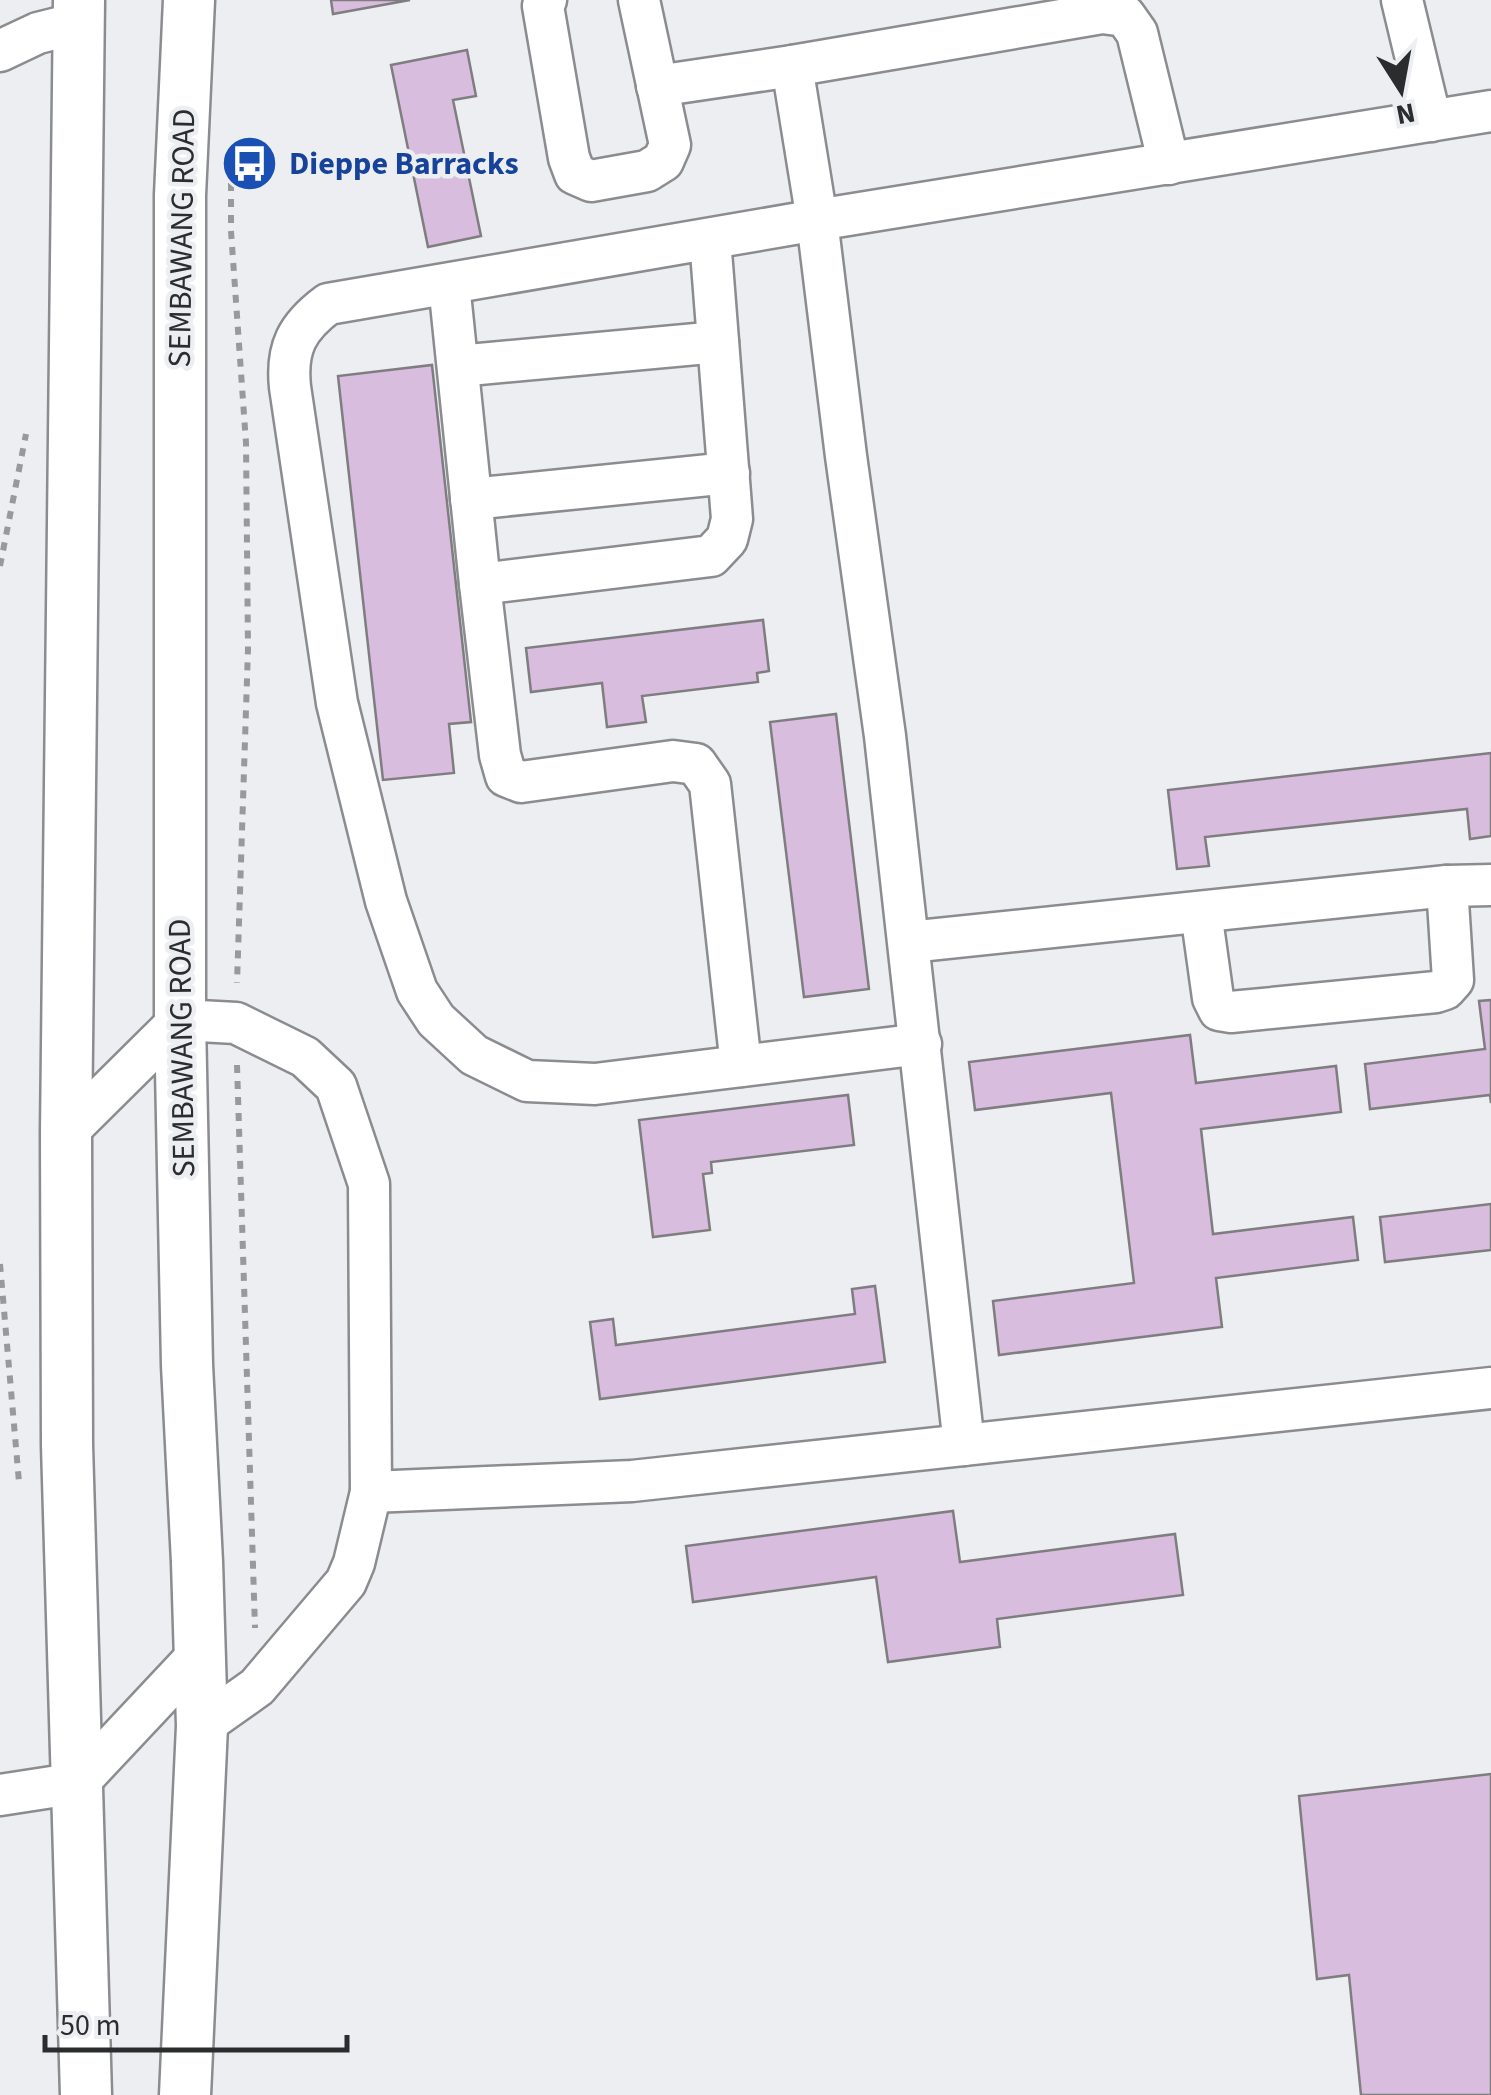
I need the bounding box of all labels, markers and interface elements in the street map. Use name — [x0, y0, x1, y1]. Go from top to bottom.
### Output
north arrow — [1351, 40, 1451, 140]
text: N — [1393, 92, 1419, 135]
street label: SEMBAWANG ROAD — [157, 108, 207, 368]
bus stop icon: Dieppe Barracks — [220, 134, 280, 194]
place label: Dieppe Barracks — [289, 141, 519, 187]
street label: SEMBAWANG ROAD — [157, 918, 207, 1178]
scale bar — [45, 1990, 348, 2052]
text: 50 m — [60, 2004, 121, 2047]

